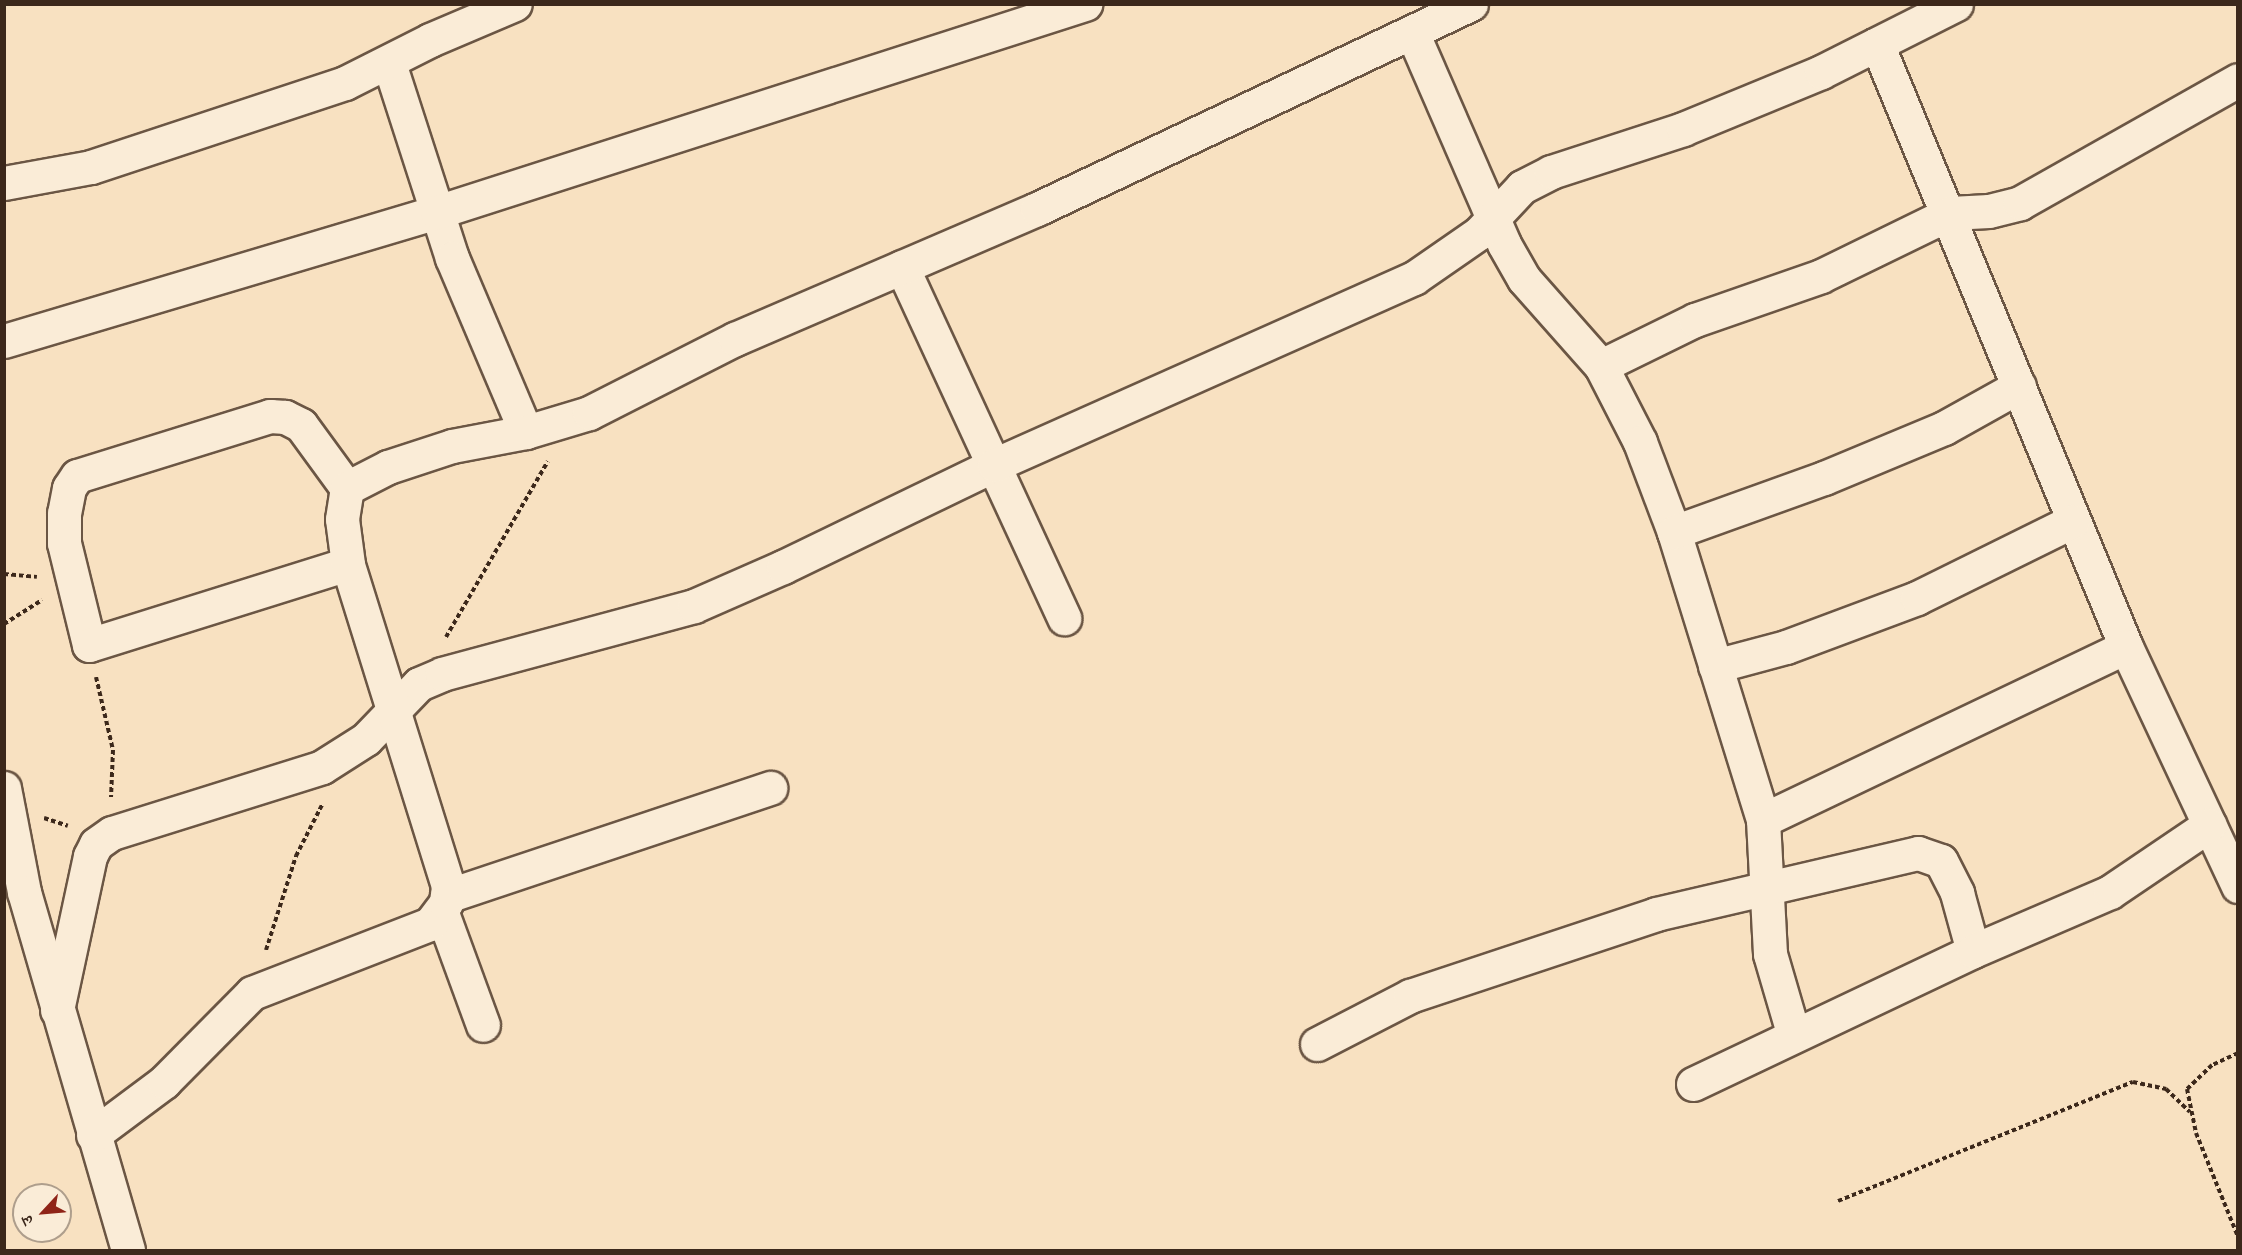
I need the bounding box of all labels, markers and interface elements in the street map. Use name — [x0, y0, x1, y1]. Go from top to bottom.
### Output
north arrow — [12, 1183, 72, 1243]
text: उ — [17, 1212, 38, 1228]

